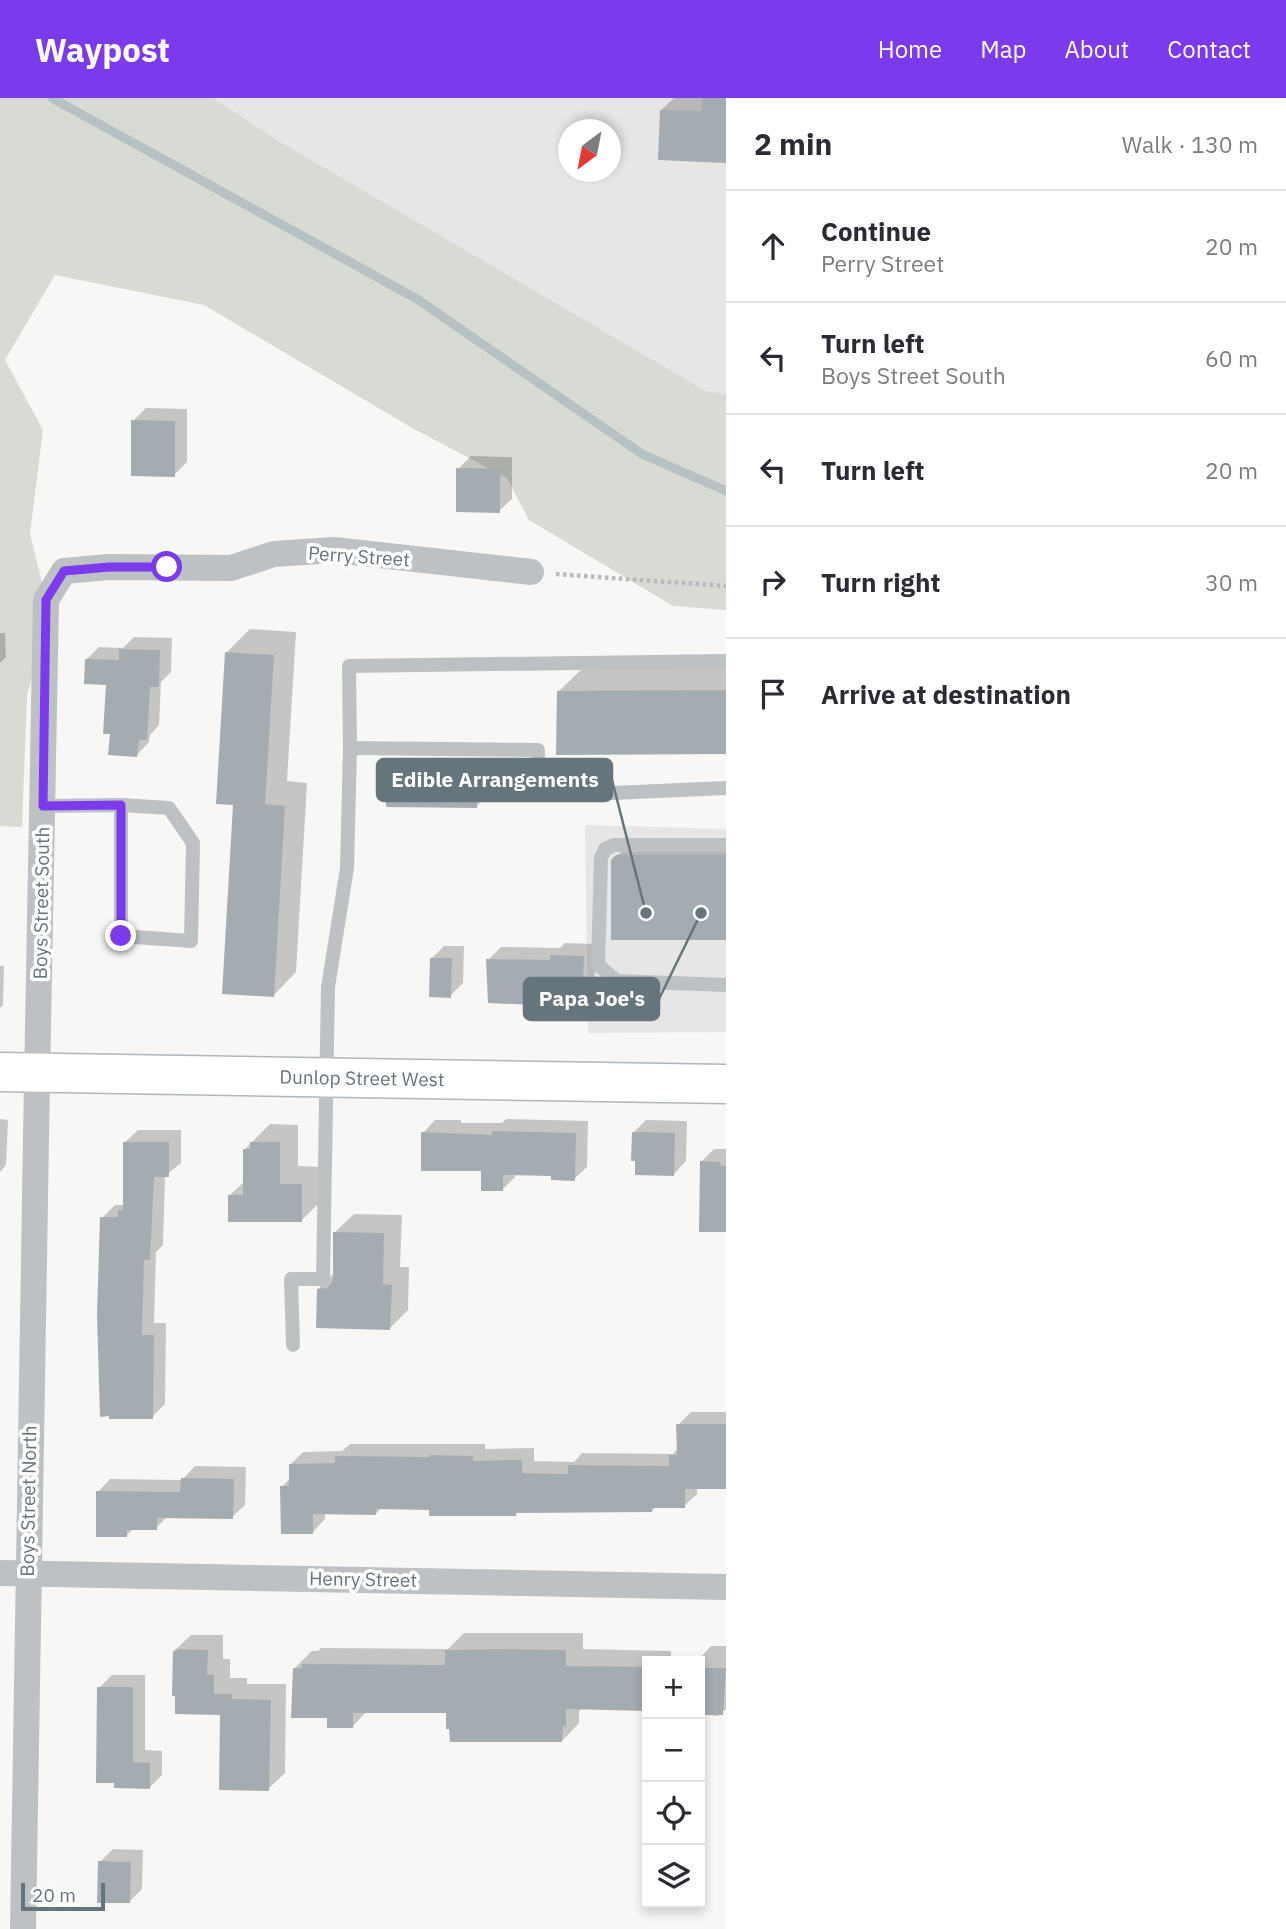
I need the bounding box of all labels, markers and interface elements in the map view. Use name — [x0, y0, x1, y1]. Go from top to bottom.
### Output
text: Waypost — [35, 28, 170, 71]
text: Home — [878, 33, 942, 65]
text: Map — [980, 33, 1026, 65]
text: About — [1064, 33, 1129, 65]
text: Contact — [1167, 33, 1251, 65]
north arrow — [558, 119, 621, 182]
text: 2 min — [754, 124, 832, 163]
text: Walk · 130 m — [1122, 129, 1258, 159]
text: Continue — [821, 214, 931, 248]
icon: ahead — [754, 227, 792, 265]
text: 20 m — [1205, 231, 1258, 261]
text: Perry Street — [821, 248, 944, 278]
text: Turn left — [821, 326, 924, 360]
icon: left — [754, 339, 792, 377]
text: 60 m — [1205, 343, 1258, 373]
text: Boys Street South — [821, 360, 1006, 390]
icon: left — [754, 451, 792, 489]
text: Turn left — [821, 453, 924, 487]
text: 20 m — [1205, 455, 1258, 485]
street label: Perry Street — [307, 540, 411, 572]
route start — [151, 551, 182, 582]
icon: right — [754, 563, 792, 601]
text: Turn right — [821, 565, 940, 599]
text: 30 m — [1205, 567, 1258, 597]
icon: arrive — [754, 675, 792, 713]
text: Arrive at destination — [821, 677, 1071, 711]
callout: Edible Arrangements — [377, 759, 612, 801]
text: Edible Arrangements — [391, 765, 599, 793]
street label: Boys Street South — [28, 826, 54, 980]
route end — [105, 920, 136, 951]
callout: Papa Joe's — [524, 978, 659, 1020]
text: Papa Joe's — [539, 984, 645, 1012]
street label: Dunlop Street West — [279, 1065, 445, 1091]
street label: Boys Street North — [15, 1425, 41, 1577]
street label: Henry Street — [309, 1566, 417, 1592]
map controls — [642, 1656, 705, 1908]
button: + — [642, 1656, 705, 1719]
button: − — [642, 1719, 705, 1782]
button: locate — [642, 1782, 705, 1845]
button: layers — [642, 1845, 705, 1908]
scale bar — [21, 1880, 105, 1912]
text: 20 m — [32, 1883, 76, 1907]

